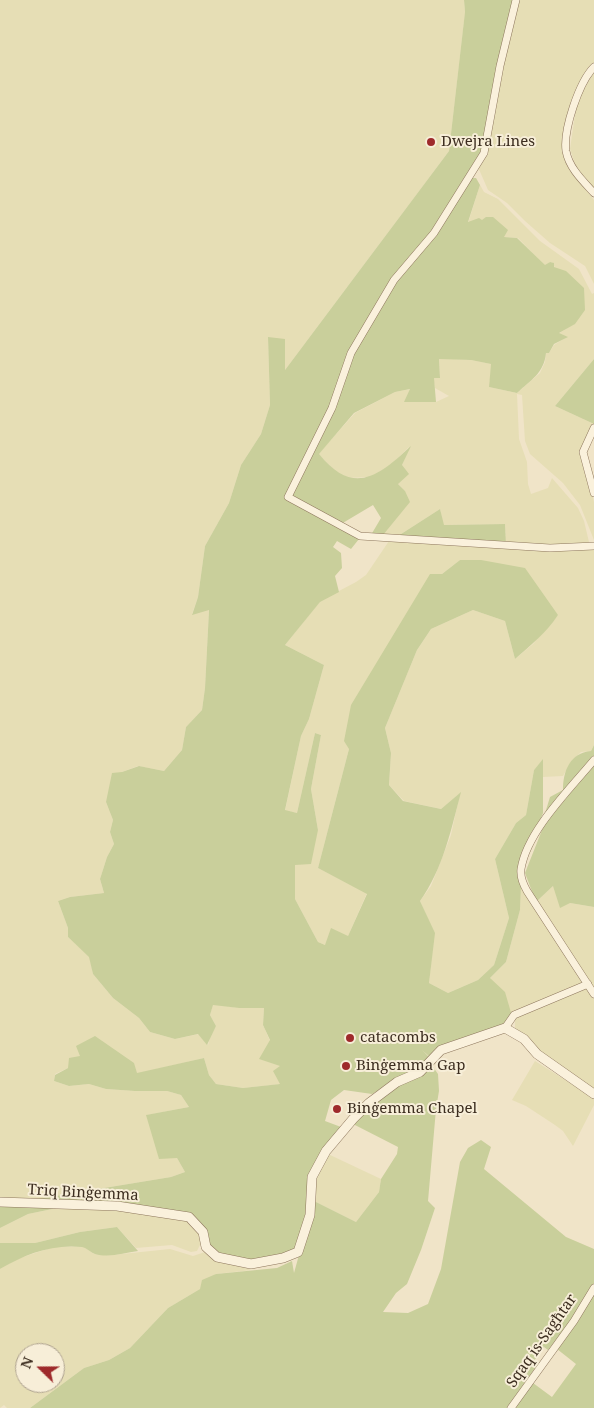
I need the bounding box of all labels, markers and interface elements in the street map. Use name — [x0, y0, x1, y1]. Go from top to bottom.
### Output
place label: Dwejra Lines — [441, 133, 535, 151]
marker: Dwejra Lines — [425, 136, 437, 148]
place label: catacombs — [360, 1029, 436, 1047]
marker: catacombs — [344, 1032, 356, 1044]
place label: Binġemma Gap — [356, 1057, 465, 1075]
marker: Binġemma Gap — [340, 1060, 352, 1072]
place label: Binġemma Chapel — [347, 1100, 477, 1118]
marker: Binġemma Chapel — [331, 1103, 343, 1115]
street label: Triq Binġemma — [27, 1181, 139, 1205]
street label: Sqaq is-Sagħtar — [503, 1291, 581, 1391]
north arrow — [15, 1343, 65, 1393]
text: N — [16, 1354, 37, 1371]

